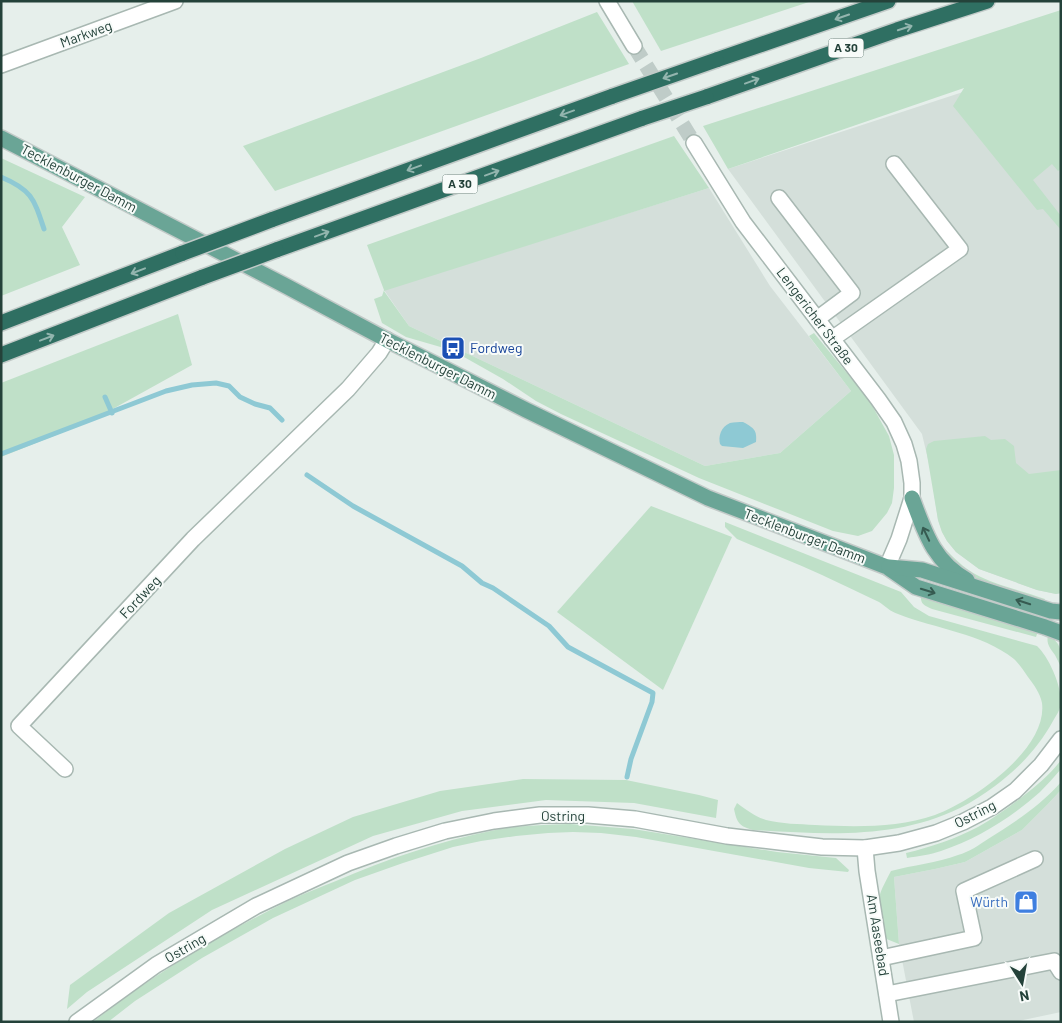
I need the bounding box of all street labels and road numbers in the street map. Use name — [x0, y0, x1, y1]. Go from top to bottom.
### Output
street label: Markweg — [58, 16, 114, 51]
road number: A 30 — [828, 38, 864, 58]
street label: Tecklenburger Damm — [18, 140, 140, 215]
road number: A 30 — [442, 174, 478, 193]
street label: Lengericher Straße — [773, 264, 858, 368]
street label: Tecklenburger Damm — [377, 329, 499, 402]
street label: Tecklenburger Damm — [742, 505, 868, 567]
street label: Fordweg — [116, 572, 164, 622]
street label: Ostring — [951, 796, 998, 831]
street label: Ostring — [541, 807, 585, 824]
street label: Am Aaseebad — [864, 893, 893, 977]
street label: Ostring — [161, 929, 208, 966]

